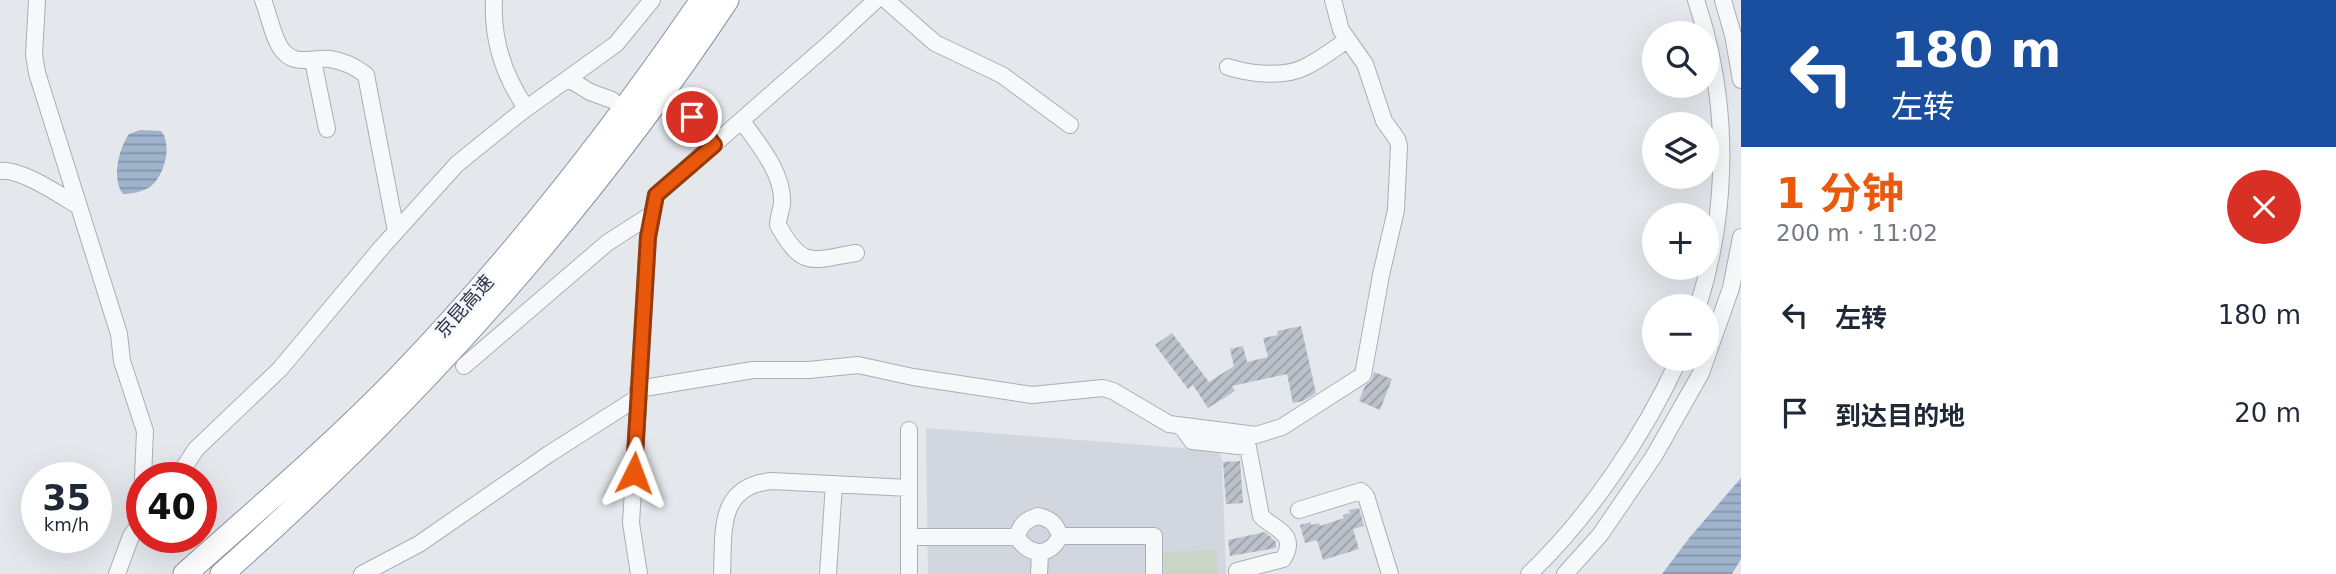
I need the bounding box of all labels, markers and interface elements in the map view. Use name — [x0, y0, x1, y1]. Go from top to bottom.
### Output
map controls — [1642, 21, 1719, 371]
button: search — [1642, 21, 1719, 98]
text: 180 m — [1891, 22, 2061, 79]
icon: left — [1776, 28, 1867, 119]
pin — [662, 87, 722, 147]
text: 左转 — [1891, 88, 1955, 126]
icon: arrive — [673, 98, 711, 136]
button: layers — [1642, 112, 1719, 189]
text: 1 分钟 — [1776, 169, 1904, 218]
button: close — [2227, 170, 2301, 244]
button: + — [1642, 203, 1719, 280]
text: 200 m · 11:02 — [1776, 220, 1938, 246]
street label: 京昆高速 — [430, 270, 498, 342]
button: − — [1642, 294, 1719, 371]
icon: left — [1776, 296, 1814, 334]
text: 180 m — [2218, 300, 2301, 330]
text: 左转 — [1835, 303, 1887, 333]
icon: arrive — [1776, 394, 1814, 432]
text: 20 m — [2234, 398, 2301, 428]
text: 到达目的地 — [1835, 401, 1965, 431]
position arrow — [597, 436, 671, 510]
speed limit sign: 40 — [126, 462, 217, 553]
text: 35 — [42, 478, 91, 518]
text: km/h — [44, 514, 89, 535]

